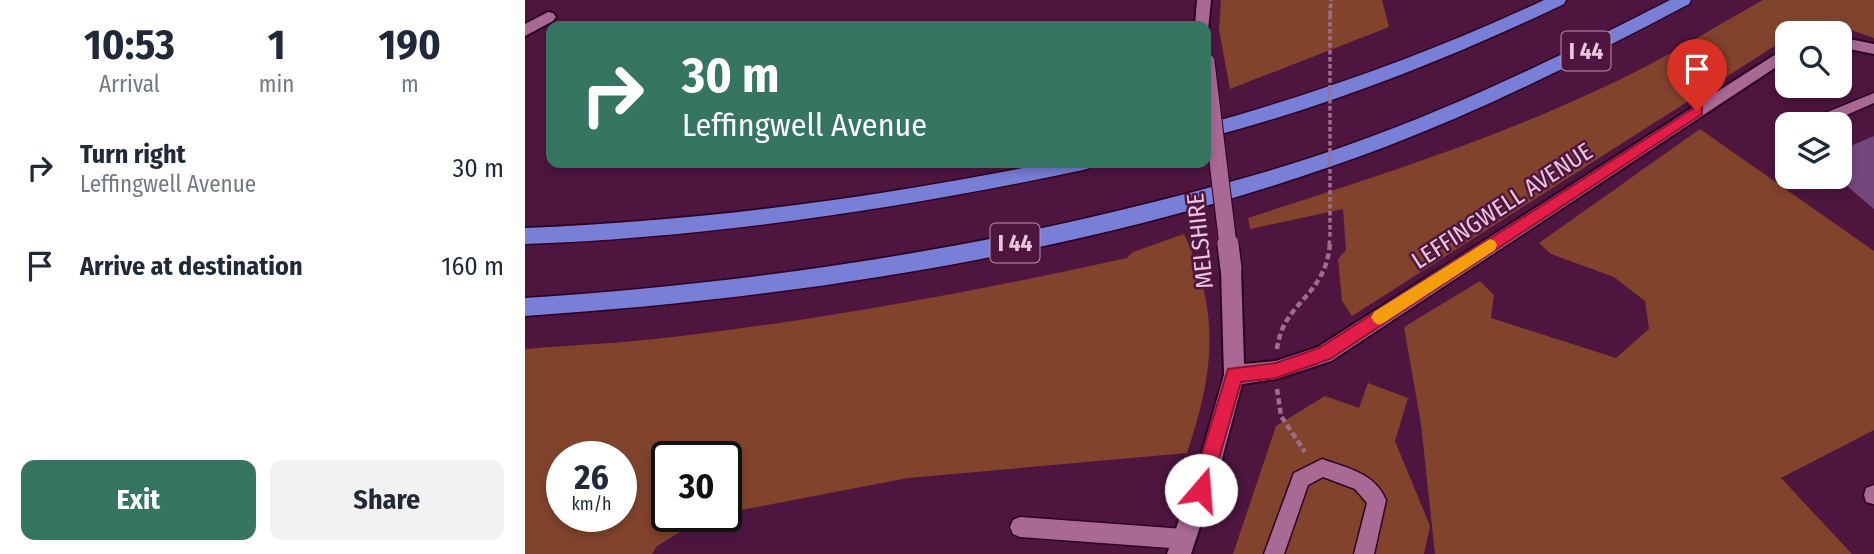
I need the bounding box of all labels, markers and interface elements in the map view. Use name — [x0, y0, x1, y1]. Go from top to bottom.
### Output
text: 10:53 — [84, 20, 175, 70]
text: 1 — [268, 20, 286, 70]
text: 190 — [379, 20, 441, 70]
map controls — [1775, 21, 1852, 189]
button: search — [1775, 21, 1852, 98]
road number: I 44 — [1561, 32, 1611, 70]
pin — [1667, 39, 1727, 111]
text: 30 m — [682, 46, 780, 105]
icon: right — [567, 49, 658, 140]
icon: arrive — [1678, 50, 1716, 88]
text: Arrival — [99, 70, 160, 98]
text: min — [259, 70, 294, 98]
text: m — [401, 70, 419, 98]
text: Leffingwell Avenue — [682, 106, 927, 144]
button: layers — [1775, 112, 1852, 189]
street label: LEFFINGWELL AVENUE — [1407, 137, 1597, 275]
text: Turn right — [80, 139, 186, 170]
icon: right — [21, 149, 59, 187]
text: 30 m — [453, 153, 504, 184]
text: Leffingwell Avenue — [80, 170, 256, 198]
street label: MELSHIRE — [1181, 192, 1219, 290]
road number: I 44 — [991, 224, 1039, 262]
icon: arrive — [21, 247, 59, 285]
text: Arrive at destination — [80, 251, 303, 282]
text: 160 m — [441, 251, 504, 282]
speed limit sign: 30 — [651, 441, 742, 532]
position arrow — [1164, 453, 1238, 527]
text: 26 — [574, 456, 609, 498]
button: Exit — [21, 460, 256, 540]
button: Share — [270, 460, 504, 540]
text: km/h — [571, 493, 612, 515]

